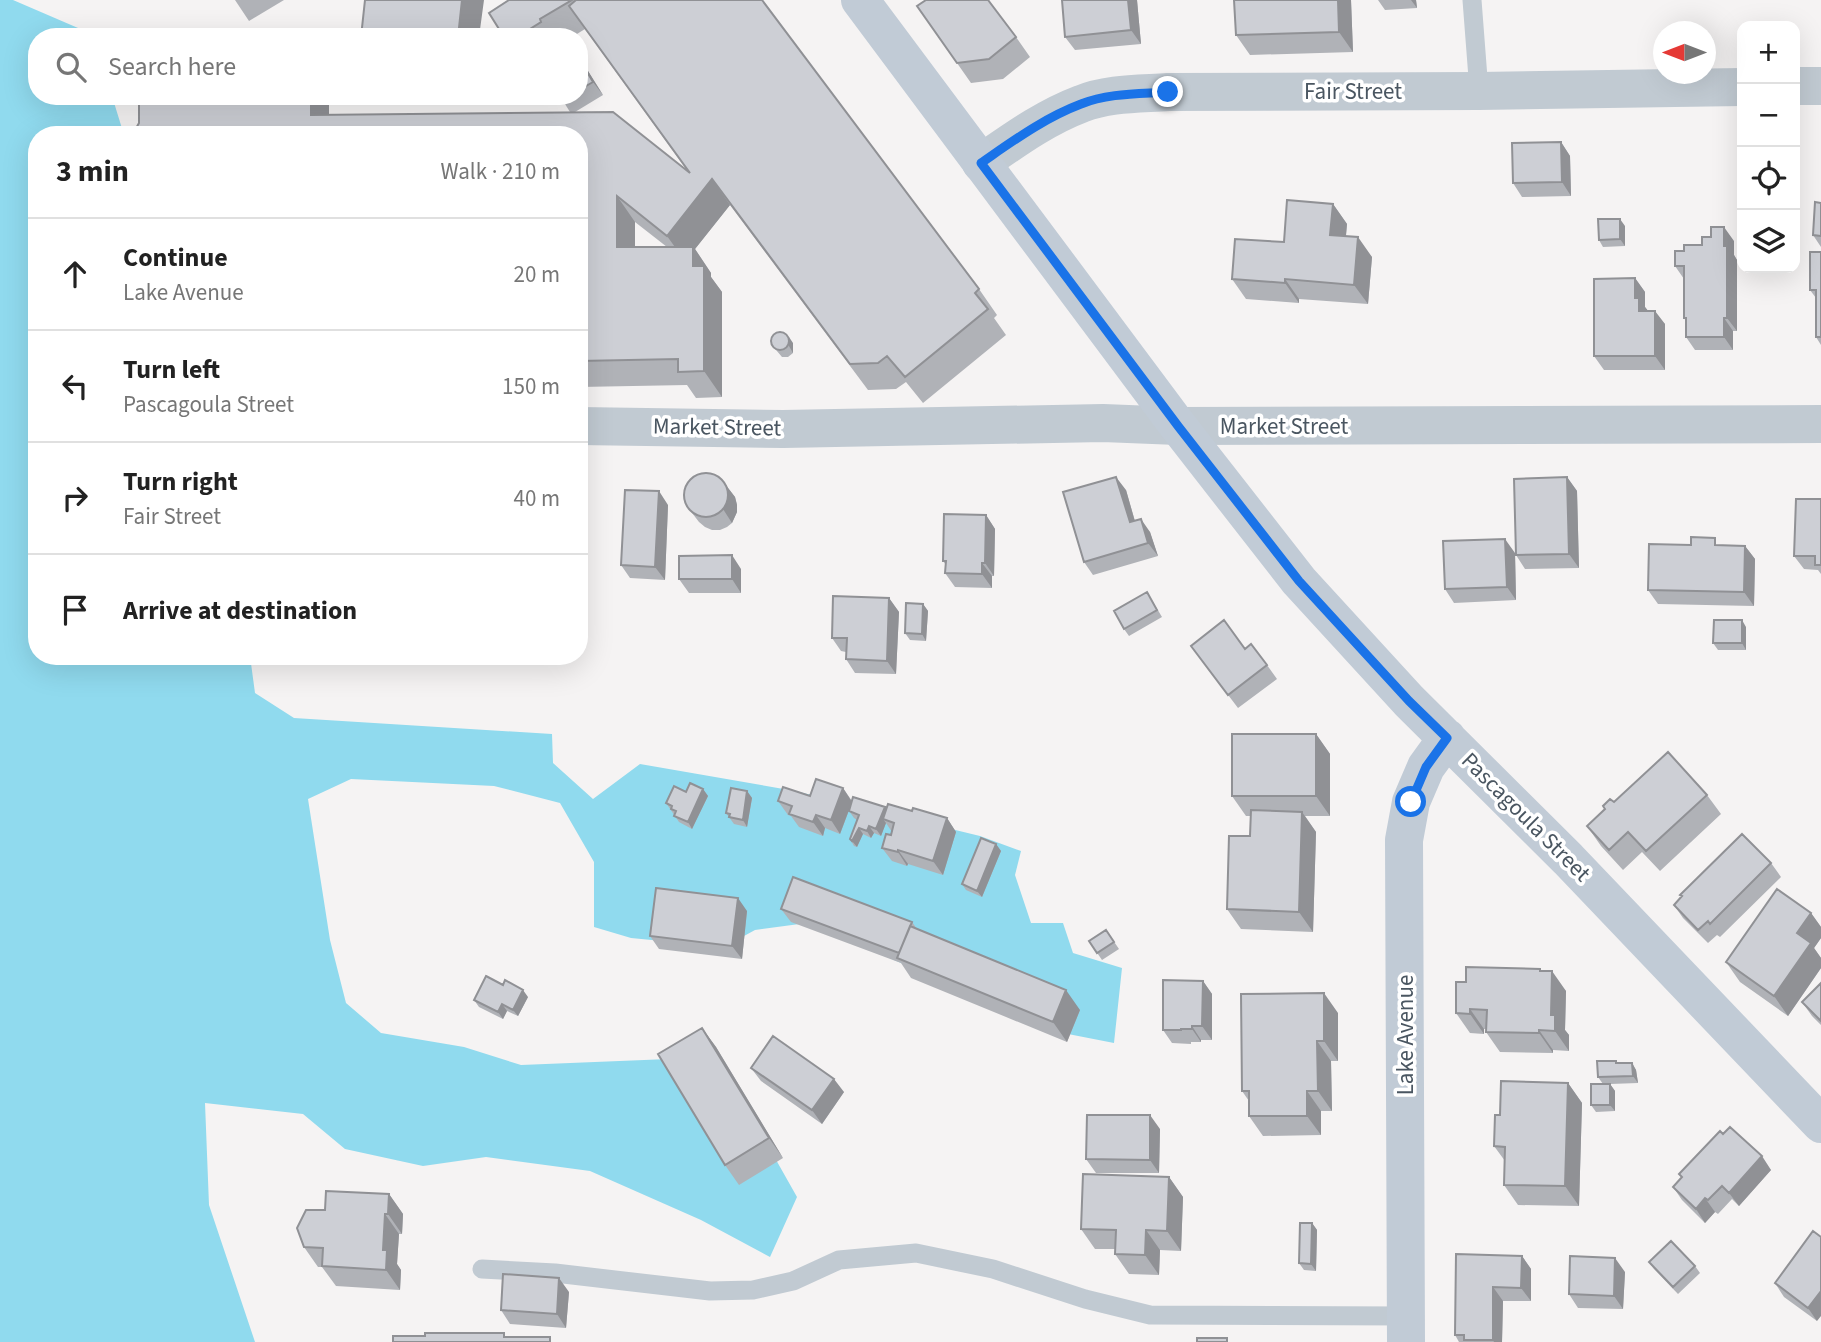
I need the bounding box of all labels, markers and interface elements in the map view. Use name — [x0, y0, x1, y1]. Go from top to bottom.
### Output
north arrow — [1653, 21, 1716, 84]
map controls — [1737, 21, 1800, 273]
button: + — [1737, 21, 1800, 84]
search box — [28, 28, 588, 105]
icon: search — [52, 48, 90, 86]
text: Search here — [108, 48, 236, 85]
street label: Fair Street — [1304, 75, 1402, 108]
route end — [1152, 76, 1183, 107]
button: − — [1737, 84, 1800, 147]
button: locate — [1737, 147, 1800, 210]
text: 3 min — [56, 150, 129, 193]
text: Walk · 210 m — [441, 155, 560, 188]
button: layers — [1737, 210, 1800, 273]
text: Continue — [123, 239, 228, 276]
icon: ahead — [56, 255, 94, 293]
text: 20 m — [513, 258, 560, 291]
text: Lake Avenue — [123, 276, 244, 309]
text: Turn left — [123, 351, 220, 388]
icon: left — [56, 367, 94, 405]
text: 150 m — [502, 370, 560, 403]
text: Pascagoula Street — [123, 388, 294, 421]
street label: Market Street — [653, 409, 782, 445]
street label: Market Street — [1220, 410, 1348, 443]
text: Turn right — [123, 463, 238, 500]
icon: right — [56, 479, 94, 517]
text: 40 m — [513, 482, 560, 515]
text: Fair Street — [123, 500, 221, 533]
icon: arrive — [56, 591, 94, 629]
text: Arrive at destination — [123, 592, 357, 629]
street label: Pascagoula Street — [1454, 745, 1598, 889]
route start — [1395, 786, 1426, 817]
street label: Lake Avenue — [1389, 975, 1422, 1095]

